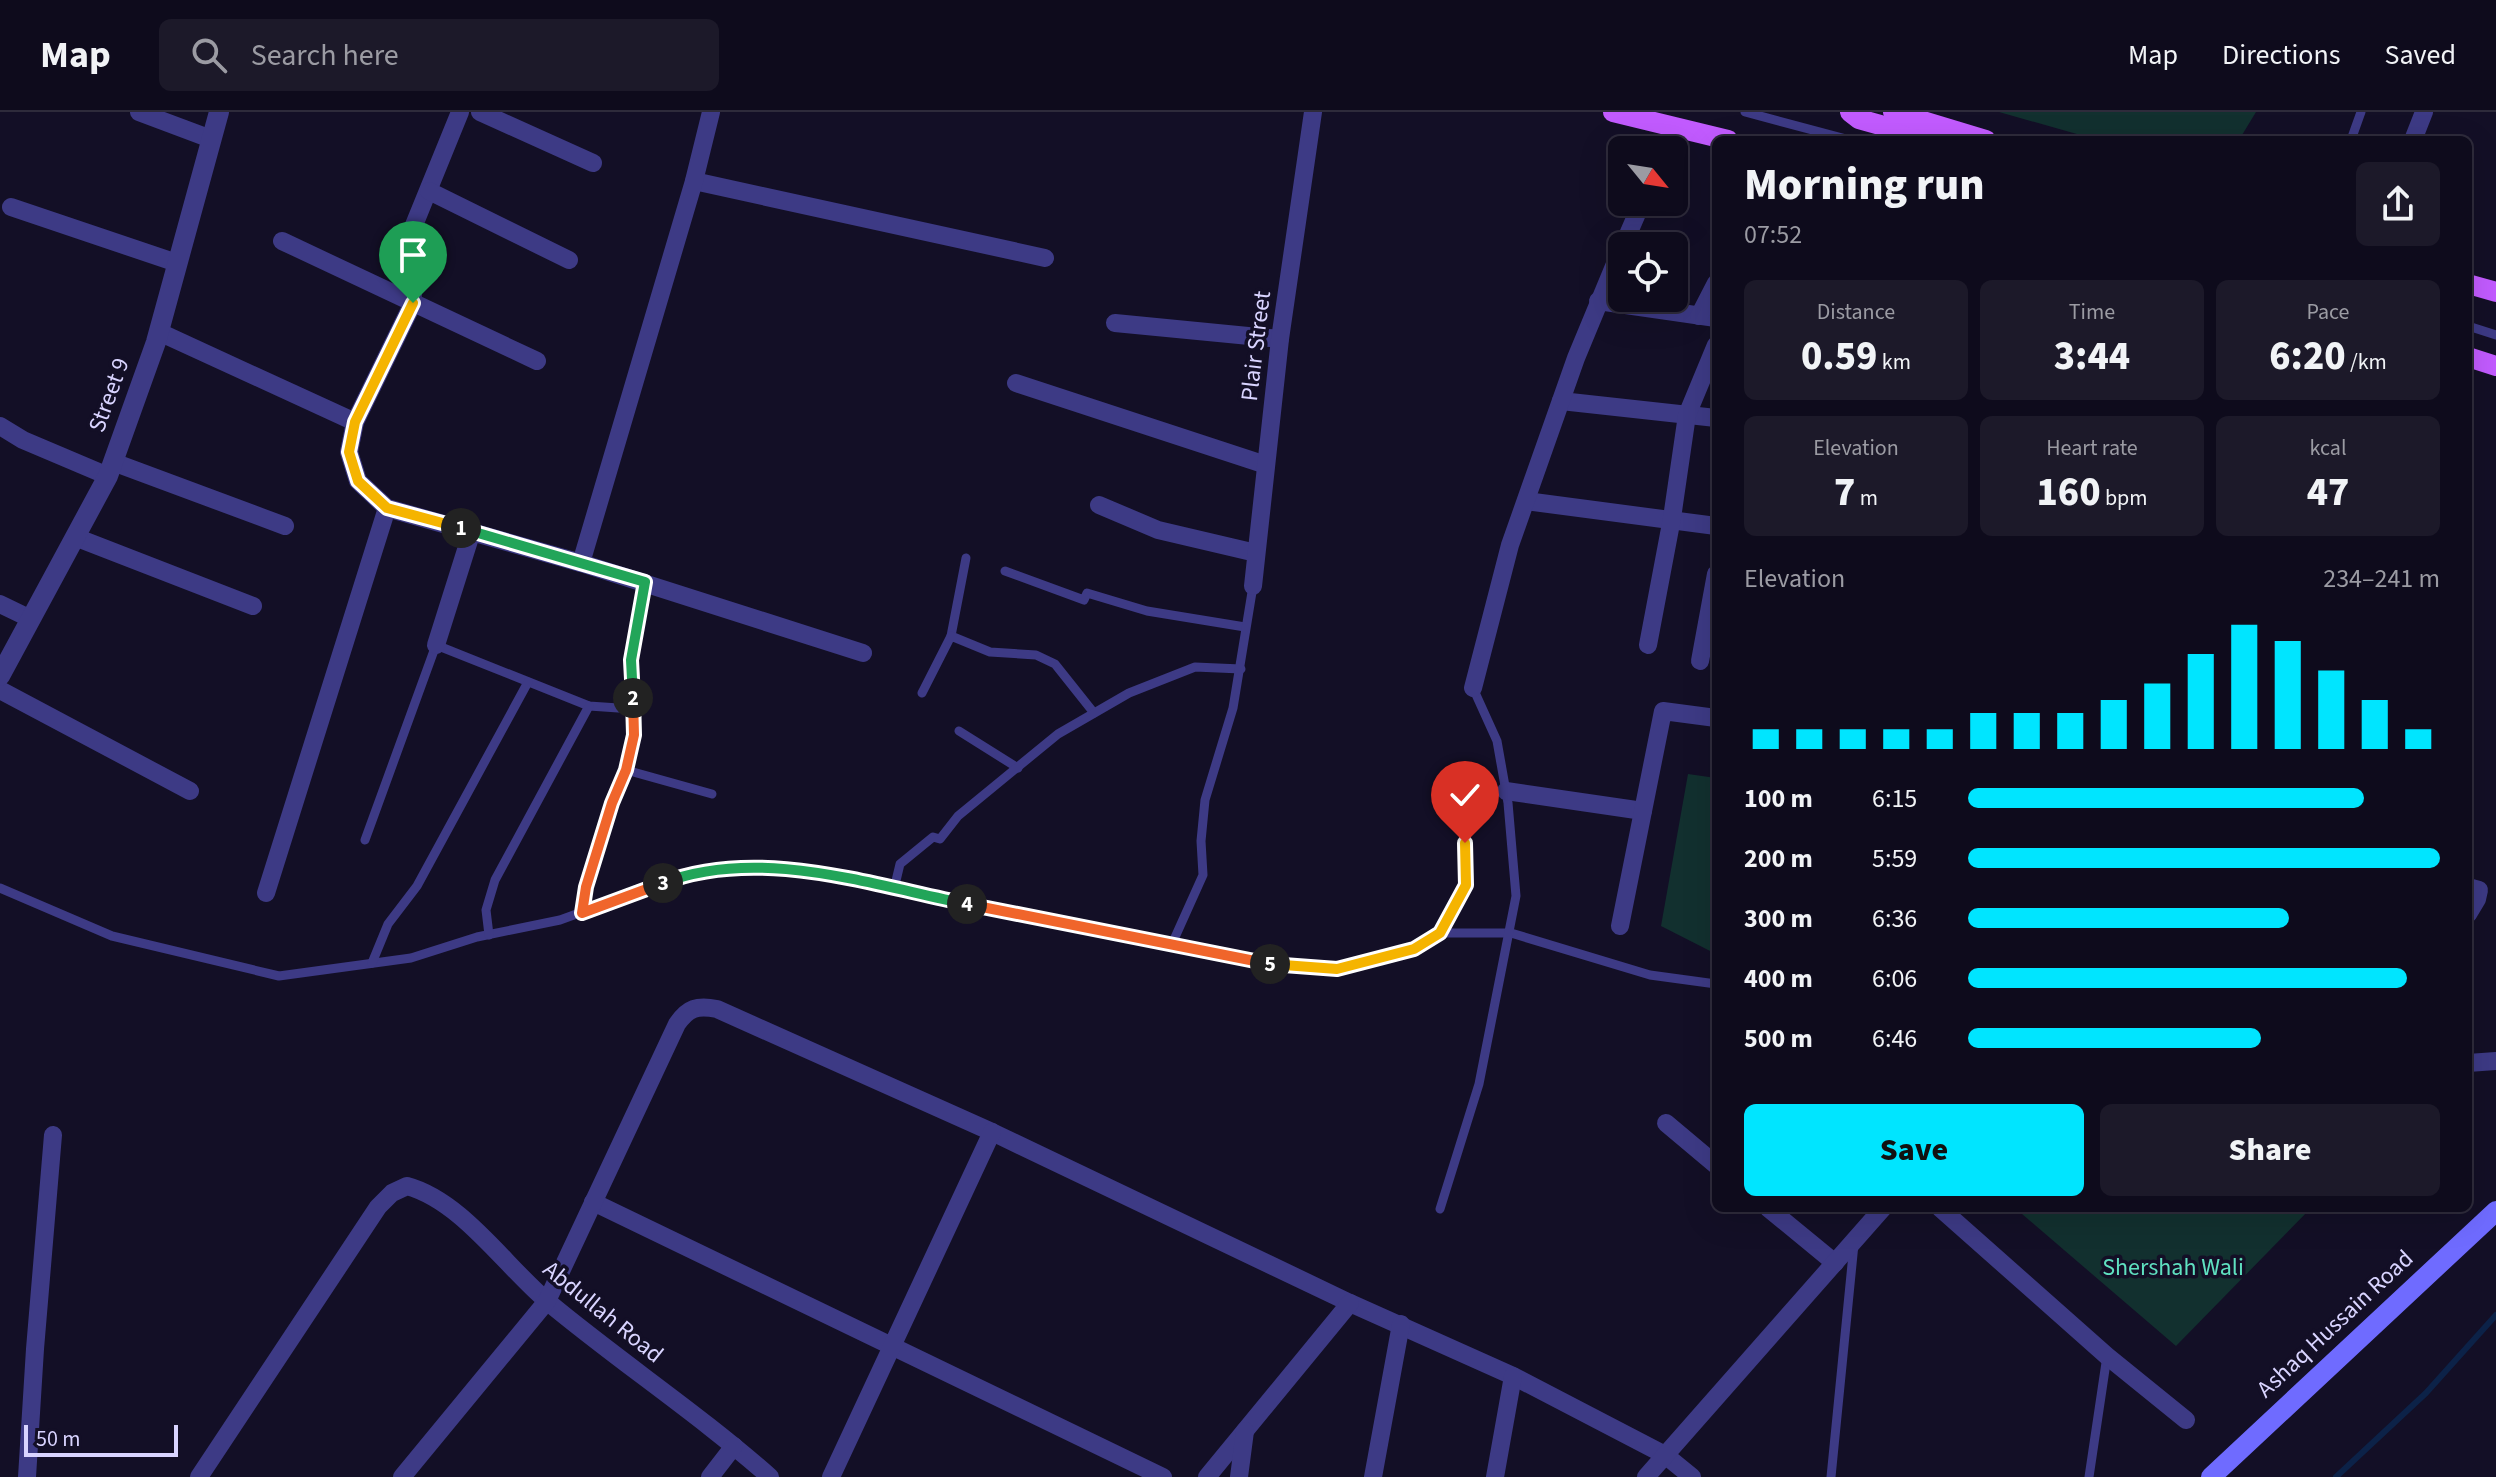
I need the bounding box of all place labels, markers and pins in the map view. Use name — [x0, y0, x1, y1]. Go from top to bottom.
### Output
pin — [379, 221, 447, 303]
pin: 1 — [441, 508, 481, 548]
pin: 2 — [613, 678, 653, 718]
pin — [1431, 761, 1499, 843]
pin: 3 — [643, 863, 683, 903]
pin: 4 — [947, 884, 987, 924]
pin: 5 — [1250, 944, 1290, 984]

